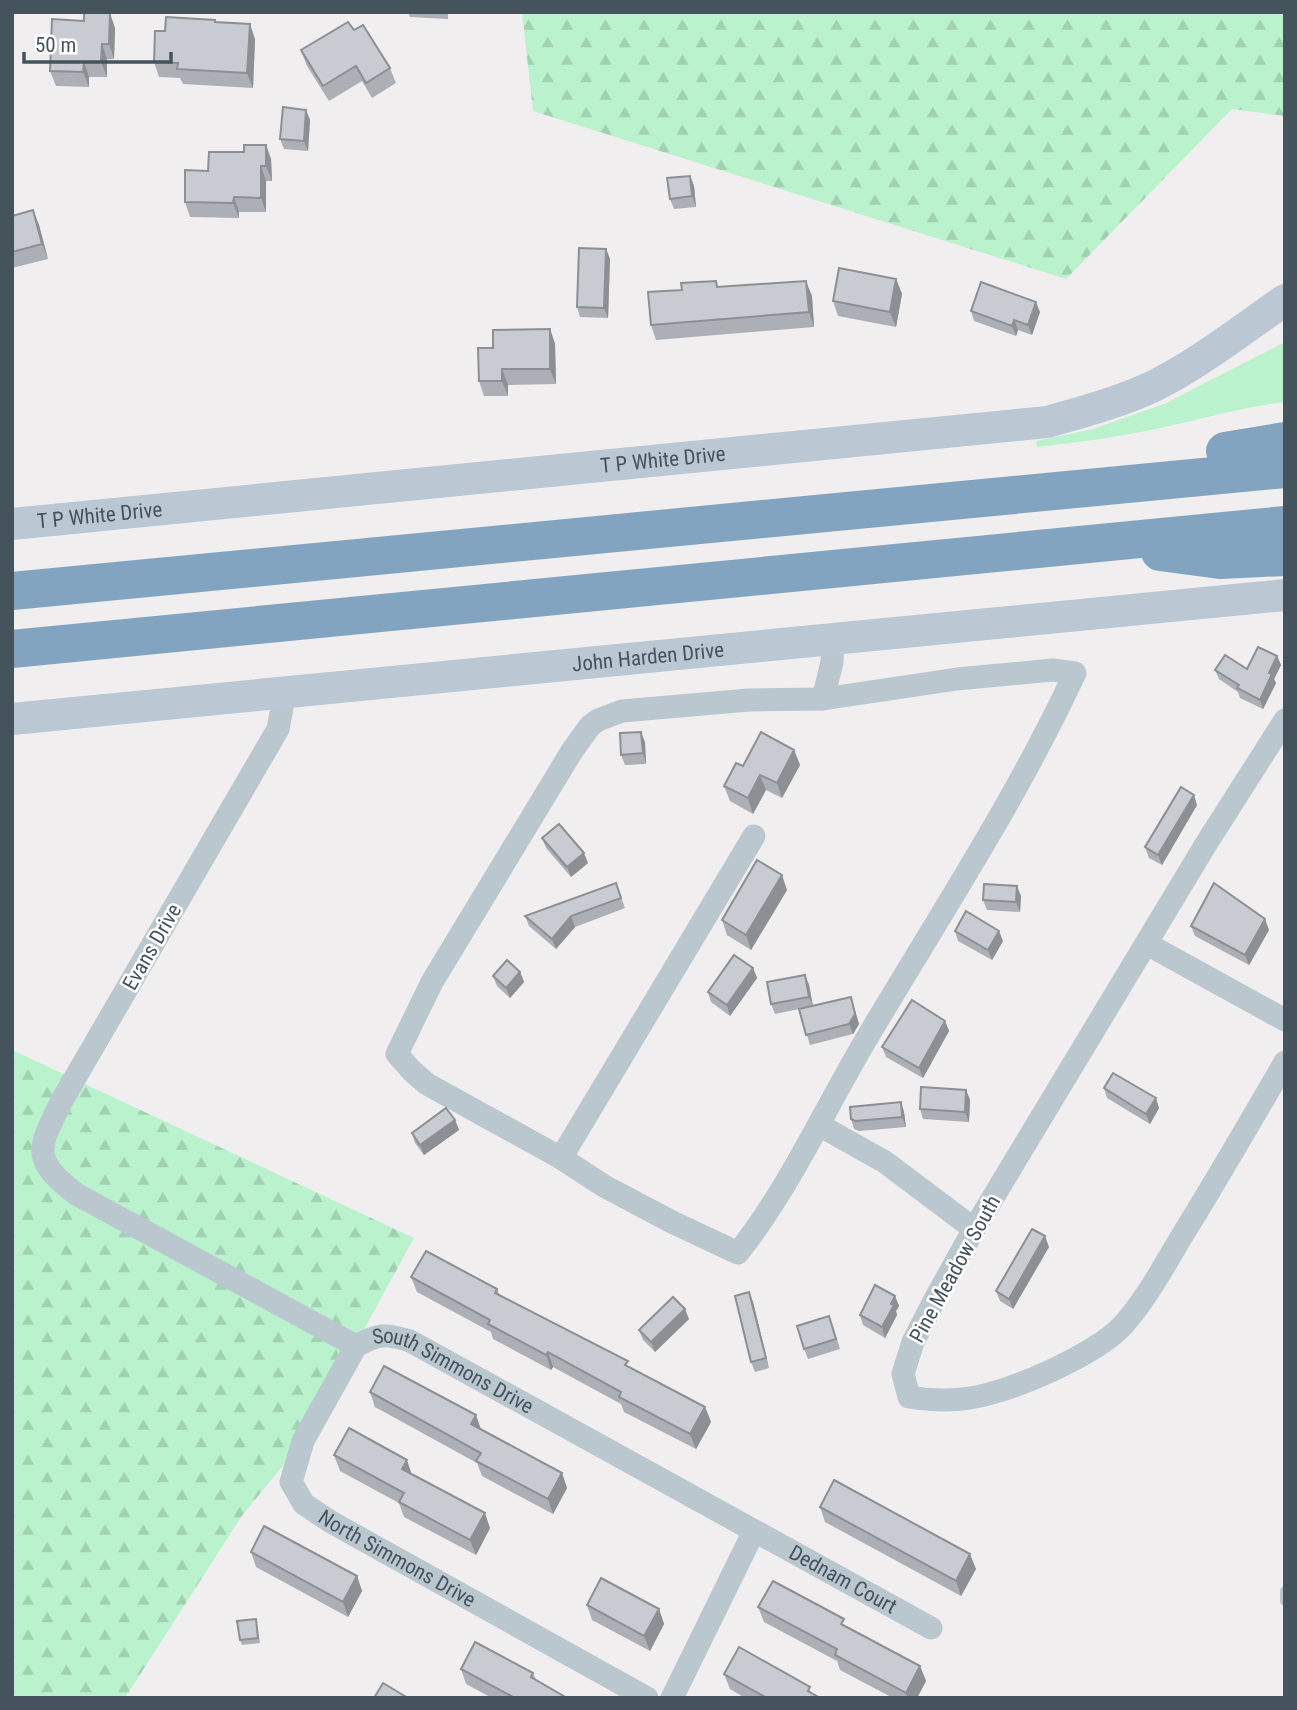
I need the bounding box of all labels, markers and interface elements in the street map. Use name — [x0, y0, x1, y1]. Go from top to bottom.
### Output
scale bar — [24, 21, 172, 65]
text: 50 m — [35, 33, 76, 57]
street label: T P White Drive — [599, 442, 727, 478]
street label: T P White Drive — [36, 497, 163, 533]
street label: John Harden Drive — [571, 638, 725, 676]
street label: Evans Drive — [118, 900, 186, 994]
street label: Pine Meadow South — [905, 1191, 1005, 1347]
street label: South Simmons Drive — [370, 1324, 538, 1419]
street label: North Simmons Drive — [314, 1505, 480, 1612]
street label: Dednam Court — [785, 1540, 901, 1619]

